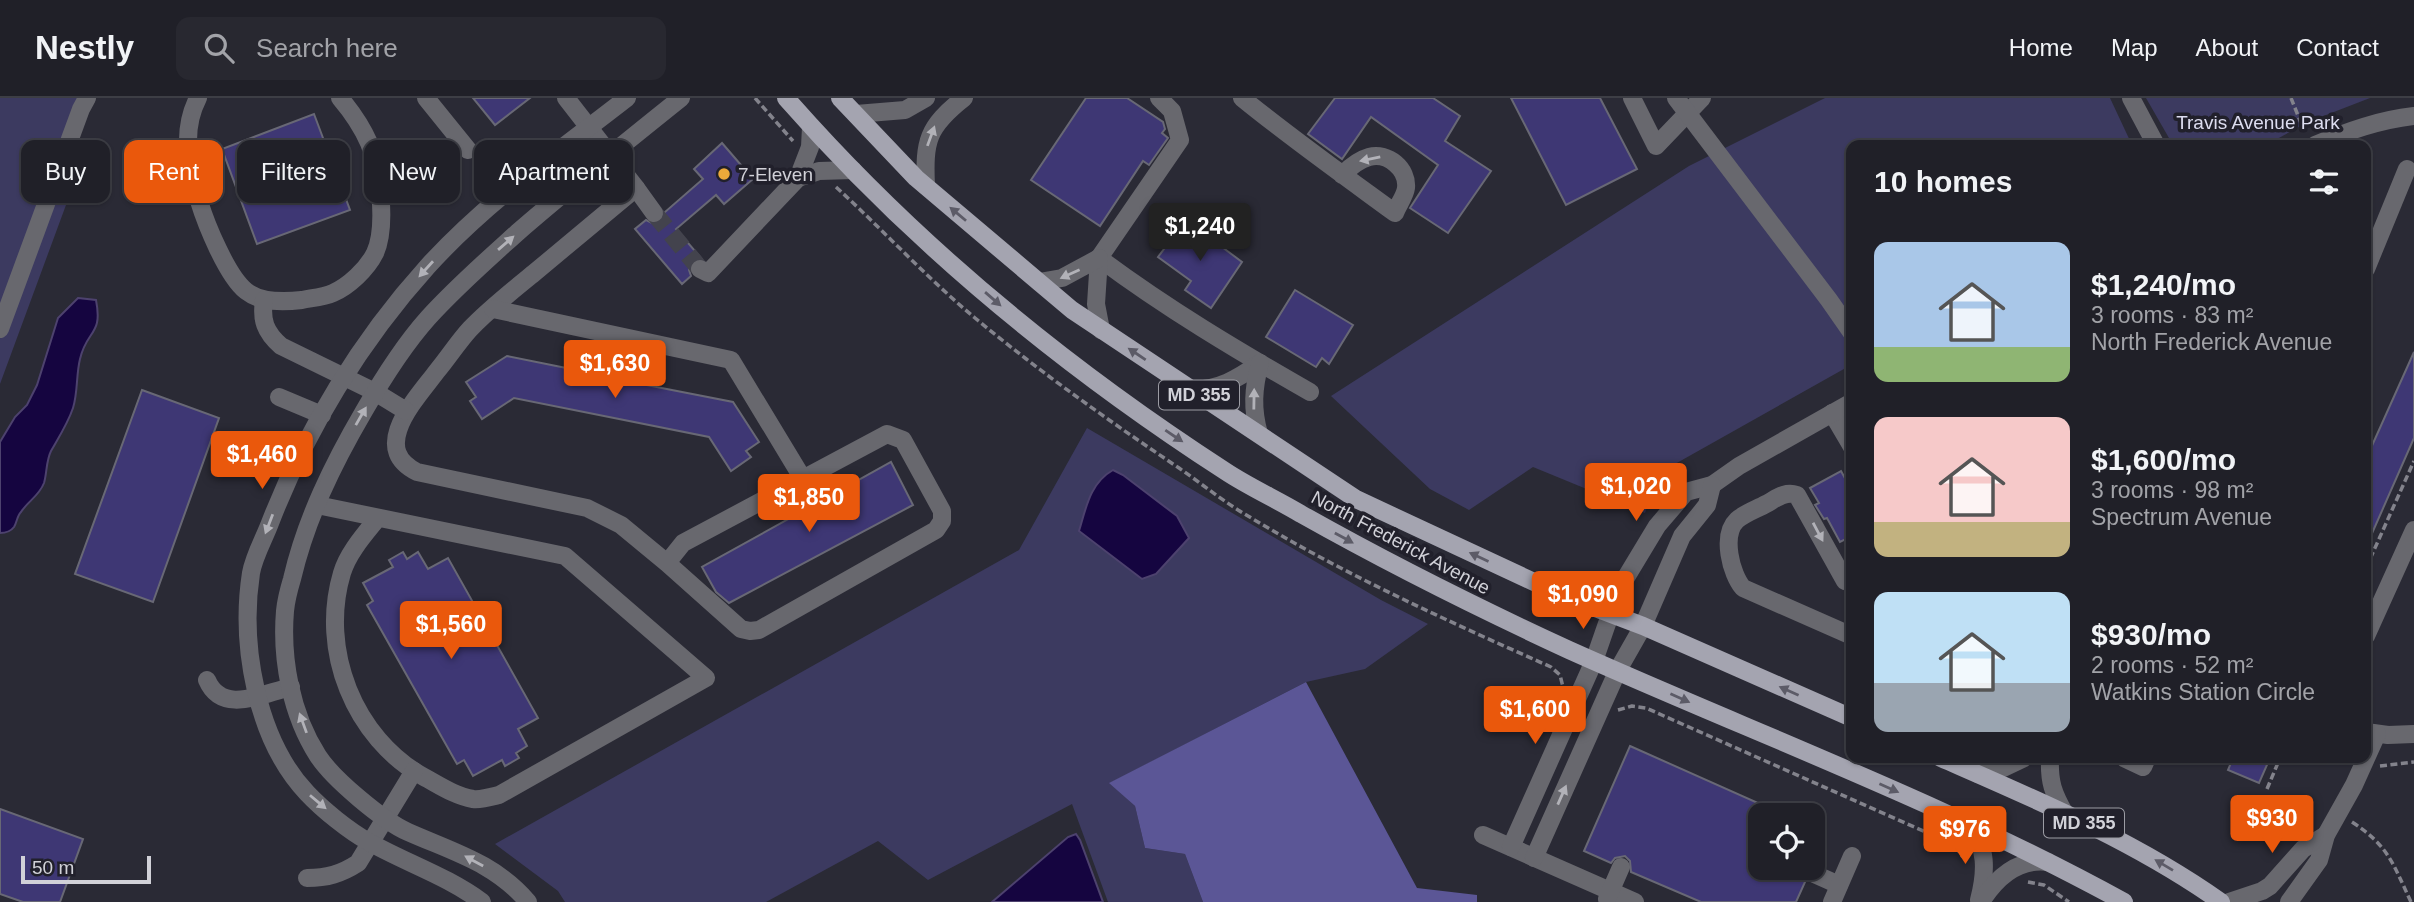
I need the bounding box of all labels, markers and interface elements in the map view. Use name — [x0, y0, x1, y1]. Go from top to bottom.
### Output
search box — [176, 17, 666, 80]
text: Nestly — [35, 29, 134, 66]
icon: search — [200, 29, 238, 67]
text: Search here — [256, 33, 398, 63]
text: Home — [2009, 34, 2073, 61]
text: Map — [2111, 34, 2158, 61]
text: About — [2196, 34, 2258, 61]
text: Contact — [2296, 34, 2379, 61]
park label: Travis Avenue Park — [2176, 112, 2340, 133]
one-way arrow — [926, 126, 937, 147]
chip: Buy — [21, 140, 110, 203]
chip: Rent — [124, 140, 223, 203]
chip: Filters — [237, 140, 350, 203]
chip: New — [364, 140, 460, 203]
chip: Apartment — [474, 140, 633, 203]
one-way arrow — [1359, 154, 1381, 165]
icon: filters — [2305, 163, 2343, 201]
place label: 7-Eleven — [738, 164, 813, 185]
text: 10 homes — [1874, 165, 2012, 198]
marker: 7-Eleven — [716, 166, 732, 182]
pin: $1,240 — [1143, 204, 1257, 263]
one-way arrow — [950, 206, 968, 221]
text: $1,240 — [1165, 213, 1235, 239]
one-way arrow — [497, 235, 515, 251]
one-way arrow — [418, 260, 434, 277]
one-way arrow — [1060, 268, 1080, 280]
text: $1,240/mo — [2091, 268, 2236, 301]
icon: home — [1930, 270, 2014, 354]
one-way arrow — [984, 291, 1001, 306]
text: 3 rooms · 83 m² — [2091, 302, 2253, 328]
text: North Frederick Avenue — [2091, 329, 2332, 355]
pin: $1,630 — [558, 341, 672, 400]
one-way arrow — [1127, 347, 1147, 360]
text: $1,630 — [580, 350, 650, 376]
road number: MD 355 — [1159, 380, 1239, 410]
one-way arrow — [1248, 387, 1259, 409]
one-way arrow — [355, 407, 367, 426]
one-way arrow — [1165, 429, 1183, 443]
pin: $1,460 — [205, 432, 319, 491]
text: $1,460 — [227, 441, 297, 467]
text: $1,600/mo — [2091, 443, 2236, 476]
icon: home — [1930, 445, 2014, 529]
pin: $1,020 — [1579, 464, 1693, 523]
text: $1,020 — [1601, 473, 1671, 499]
pin: $1,850 — [752, 474, 866, 534]
text: 3 rooms · 98 m² — [2091, 477, 2253, 503]
text: $1,850 — [774, 484, 844, 510]
street label: North Frederick Avenue — [1308, 486, 1494, 598]
text: Spectrum Avenue — [2091, 504, 2272, 530]
one-way arrow — [264, 514, 275, 535]
one-way arrow — [1813, 522, 1824, 542]
one-way arrow — [1334, 532, 1354, 544]
one-way arrow — [1469, 551, 1489, 563]
pin: $1,090 — [1526, 572, 1640, 631]
text: $1,090 — [1548, 581, 1618, 607]
pin: $1,560 — [394, 602, 508, 661]
text: $1,560 — [416, 611, 486, 637]
text: $930/mo — [2091, 618, 2211, 651]
icon: home — [1930, 620, 2014, 704]
text: 2 rooms · 52 m² — [2091, 652, 2253, 678]
text: Watkins Station Circle — [2091, 679, 2315, 705]
one-way arrow — [1779, 685, 1799, 697]
pin: $1,600 — [1478, 686, 1592, 746]
one-way arrow — [1670, 692, 1691, 703]
text: $1,600 — [1500, 696, 1570, 722]
one-way arrow — [297, 712, 308, 733]
one-way arrow — [1879, 783, 1900, 794]
one-way arrow — [1556, 785, 1568, 805]
one-way arrow — [309, 795, 327, 810]
pin: $930 — [2231, 796, 2313, 855]
map controls — [1748, 803, 1825, 880]
button: locate — [1748, 803, 1825, 880]
text: $930 — [2246, 805, 2298, 831]
pin: $976 — [1924, 806, 2006, 866]
road number: MD 355 — [2044, 808, 2124, 838]
text: $976 — [1939, 816, 1991, 842]
scale bar — [21, 853, 150, 885]
one-way arrow — [465, 855, 484, 867]
text: 50 m — [32, 857, 74, 878]
one-way arrow — [2155, 859, 2174, 871]

